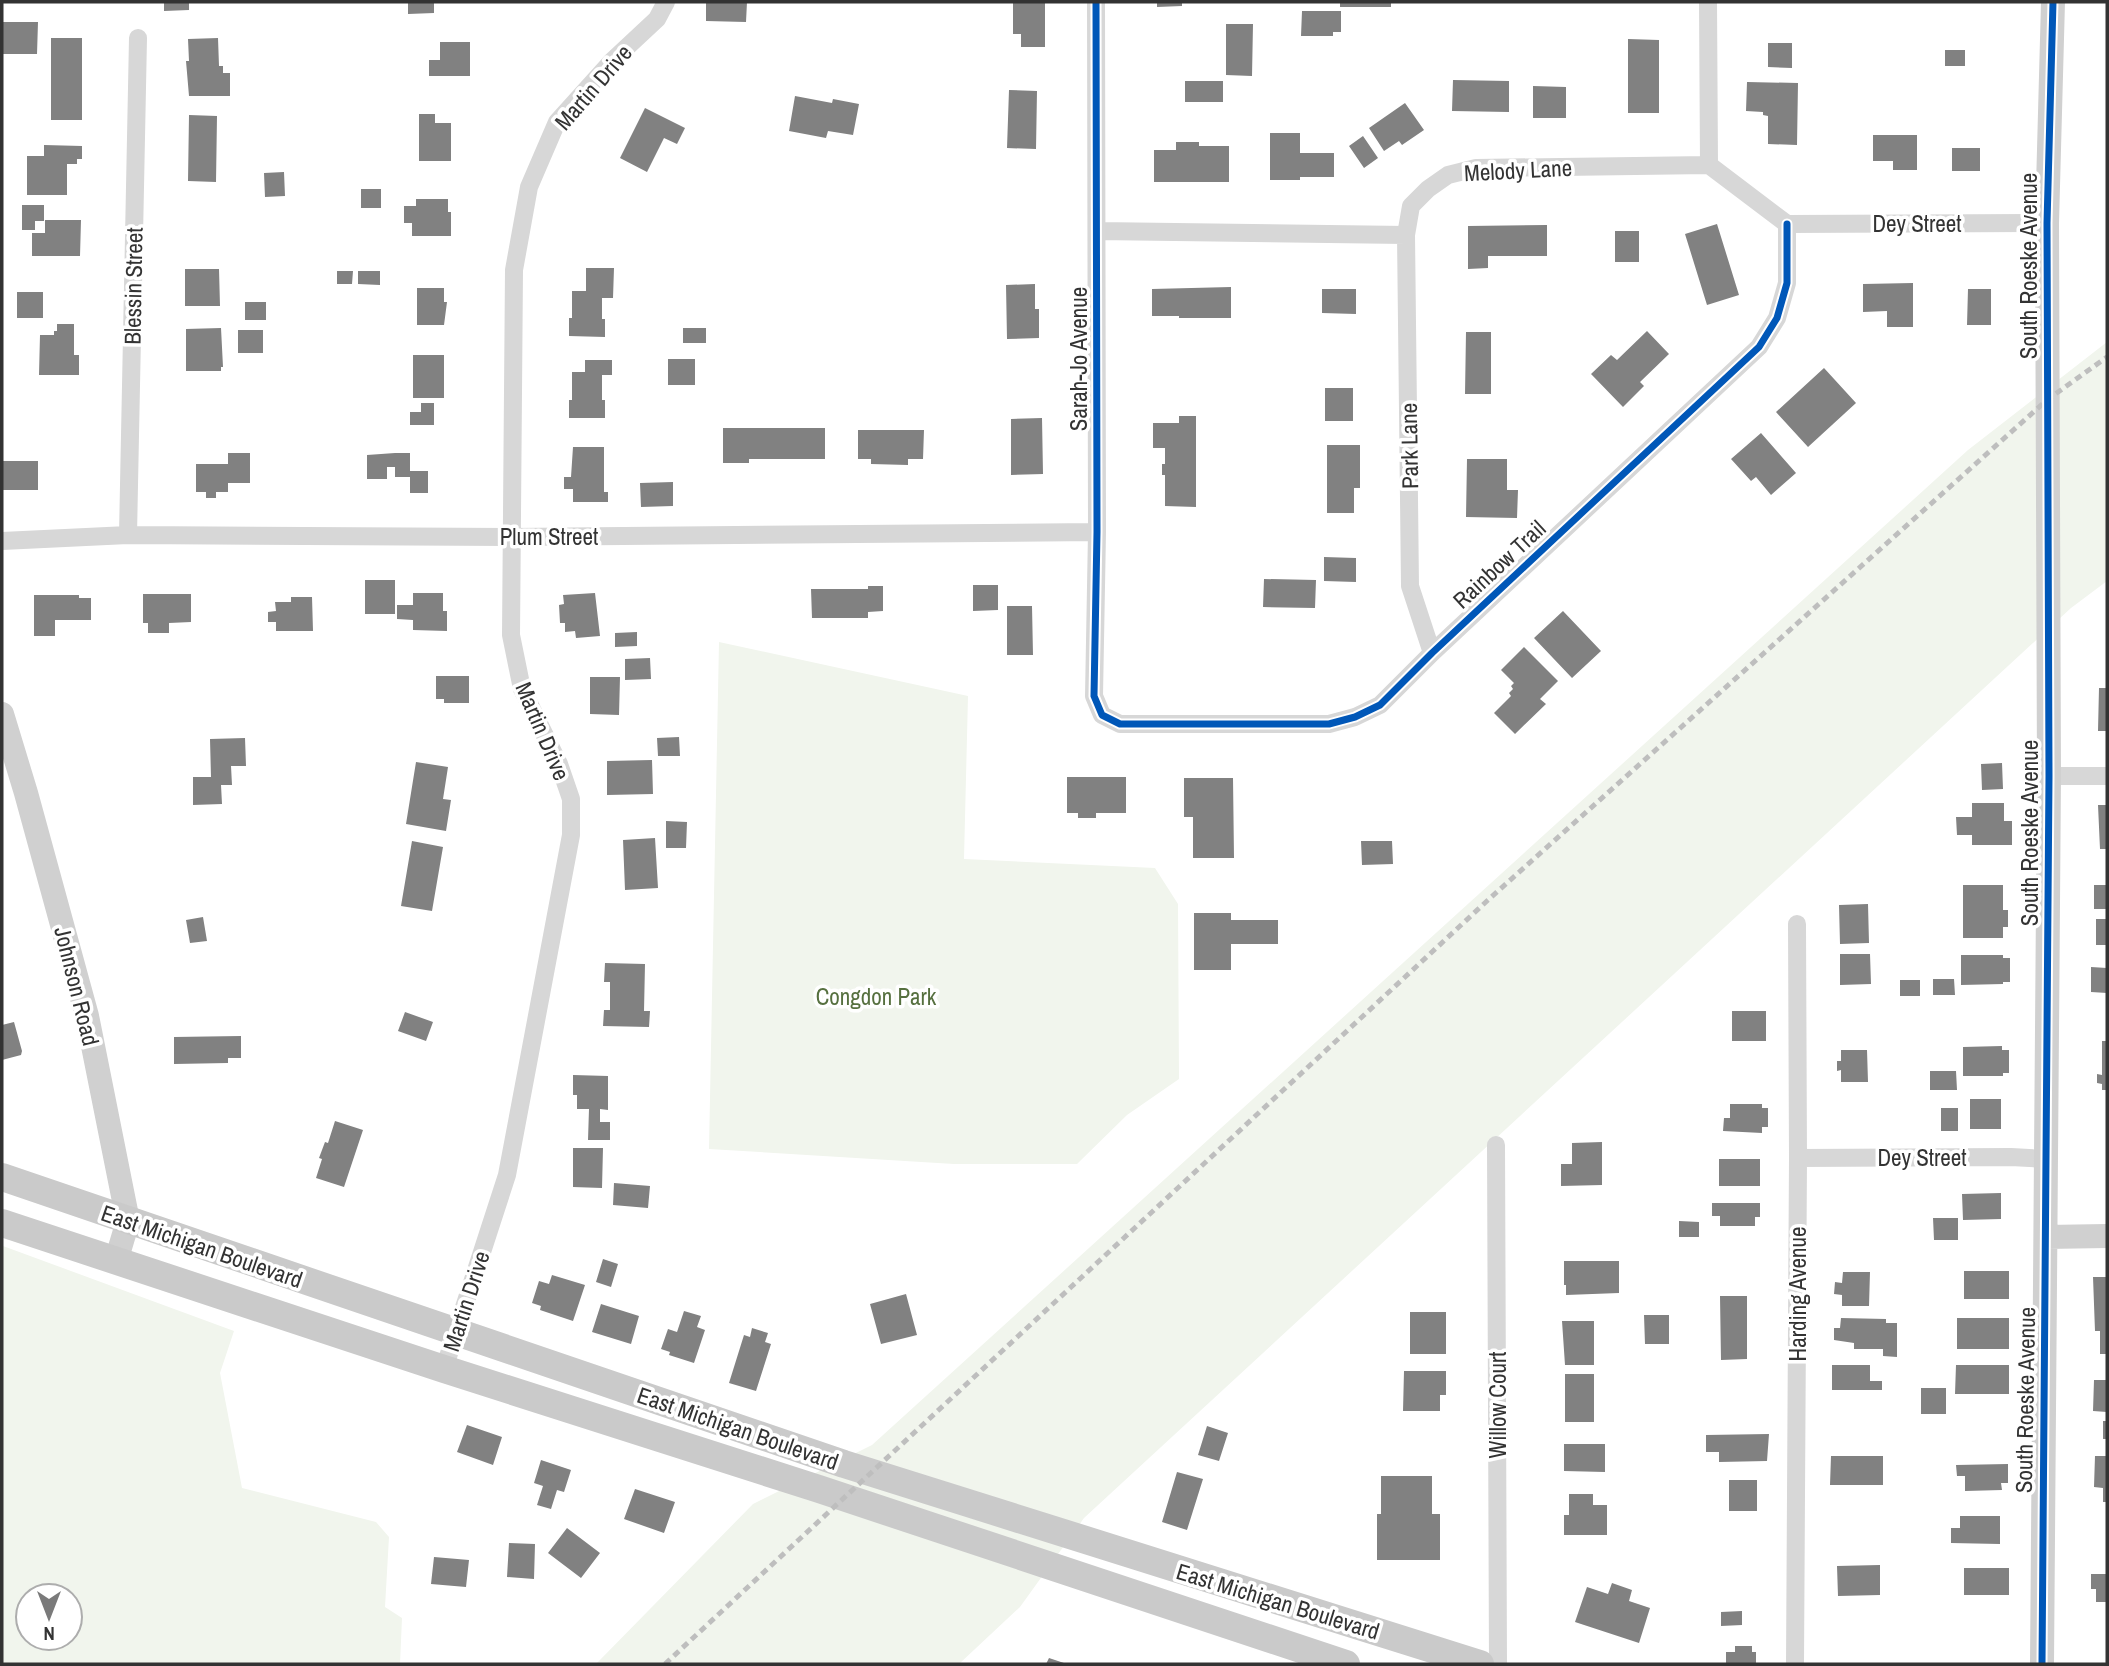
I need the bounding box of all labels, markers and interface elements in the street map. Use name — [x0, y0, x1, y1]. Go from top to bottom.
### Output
street label: Martin Drive — [547, 38, 639, 136]
street label: Melody Lane — [1463, 152, 1573, 188]
street label: South Roeske Avenue — [2013, 173, 2044, 359]
street label: Dey Street — [1872, 208, 1962, 239]
street label: Blessin Street — [116, 227, 150, 345]
street label: Sarah-Jo Avenue — [1063, 287, 1094, 431]
street label: Park Lane — [1393, 403, 1425, 489]
street label: Rainbow Trail — [1446, 513, 1552, 615]
street label: Plum Street — [500, 521, 598, 552]
street label: Martin Drive — [508, 677, 578, 785]
street label: South Roeske Avenue — [2014, 740, 2045, 926]
street label: Johnson Road — [47, 923, 107, 1049]
park label: Congdon Park — [816, 981, 937, 1012]
street label: Dey Street — [1877, 1142, 1967, 1173]
street label: East Michigan Boulevard — [97, 1197, 307, 1295]
street label: Harding Avenue — [1782, 1227, 1813, 1361]
street label: Martin Drive — [435, 1247, 497, 1355]
street label: South Roeske Avenue — [2008, 1307, 2042, 1493]
street label: Willow Court — [1482, 1352, 1513, 1458]
street label: East Michigan Boulevard — [633, 1379, 843, 1477]
street label: East Michigan Boulevard — [1173, 1555, 1383, 1647]
north arrow — [14, 1582, 84, 1652]
text: N — [43, 1621, 55, 1647]

